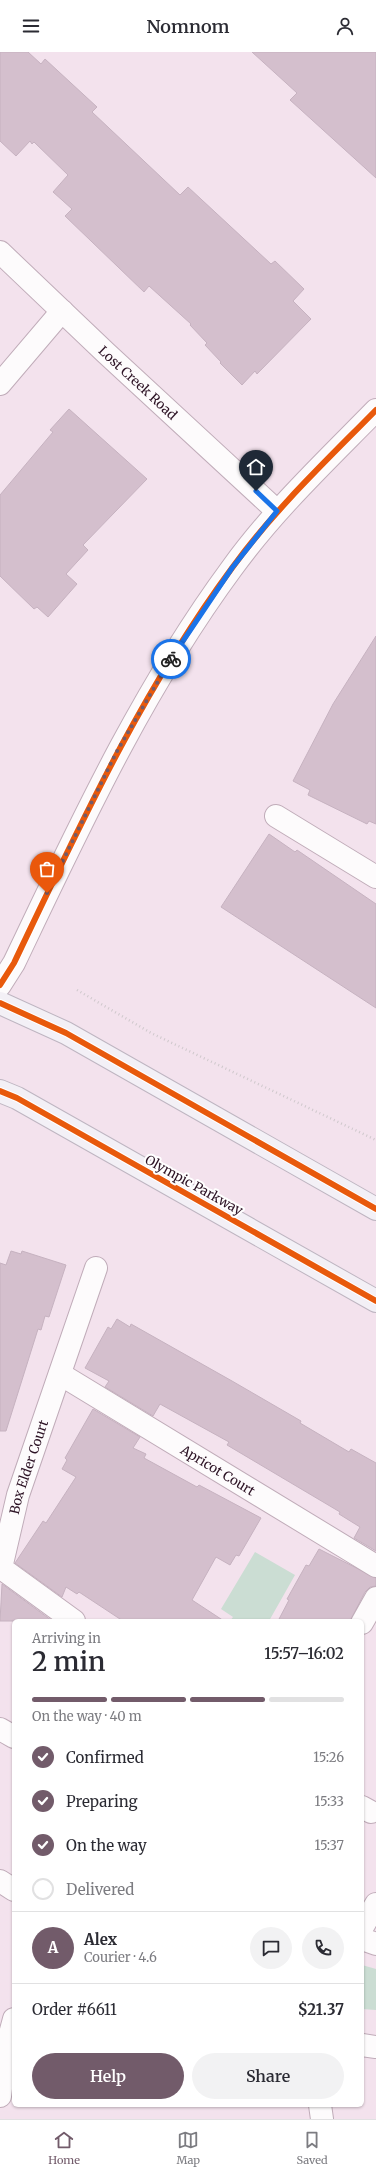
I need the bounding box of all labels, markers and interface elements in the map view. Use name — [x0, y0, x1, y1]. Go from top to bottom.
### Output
icon: menu — [20, 15, 42, 37]
text: Nomnom — [146, 15, 230, 38]
icon: person — [334, 15, 356, 37]
street label: Lost Creek Road — [95, 342, 181, 423]
pin — [239, 450, 273, 491]
icon: home — [245, 456, 267, 478]
courier — [151, 639, 191, 679]
icon: bike — [160, 648, 182, 670]
pin — [30, 852, 64, 893]
icon: bag — [36, 858, 58, 880]
street label: Olympic Parkway — [142, 1151, 246, 1219]
street label: Box Elder Court — [5, 1418, 52, 1516]
street label: Apricot Court — [177, 1440, 258, 1499]
text: Arriving in — [32, 1630, 101, 1647]
text: 15:57–16:02 — [264, 1644, 344, 1663]
text: 2 min — [32, 1645, 105, 1678]
text: On the way · 40 m — [32, 1708, 142, 1725]
icon: check — [32, 1746, 54, 1768]
text: Confirmed — [66, 1748, 144, 1767]
text: 15:26 — [313, 1749, 344, 1766]
icon: check — [32, 1790, 54, 1812]
text: Preparing — [66, 1792, 138, 1811]
text: 15:33 — [315, 1793, 344, 1810]
icon: check — [32, 1834, 54, 1856]
text: On the way — [66, 1836, 147, 1855]
text: 15:37 — [314, 1837, 344, 1854]
text: Delivered — [66, 1880, 134, 1899]
button: chat — [250, 1927, 292, 1969]
button: phone — [302, 1927, 344, 1969]
text: Alex — [84, 1930, 117, 1949]
text: A — [48, 1938, 58, 1957]
text: Courier · 4.6 — [84, 1949, 157, 1966]
text: Order #6611 — [32, 2000, 117, 2019]
text: $21.37 — [298, 2000, 344, 2019]
button: Help — [32, 2053, 184, 2099]
button: Share — [192, 2053, 344, 2099]
tab: Home — [48, 2129, 80, 2167]
tab: Map — [177, 2129, 200, 2167]
tab: Saved — [297, 2129, 328, 2167]

